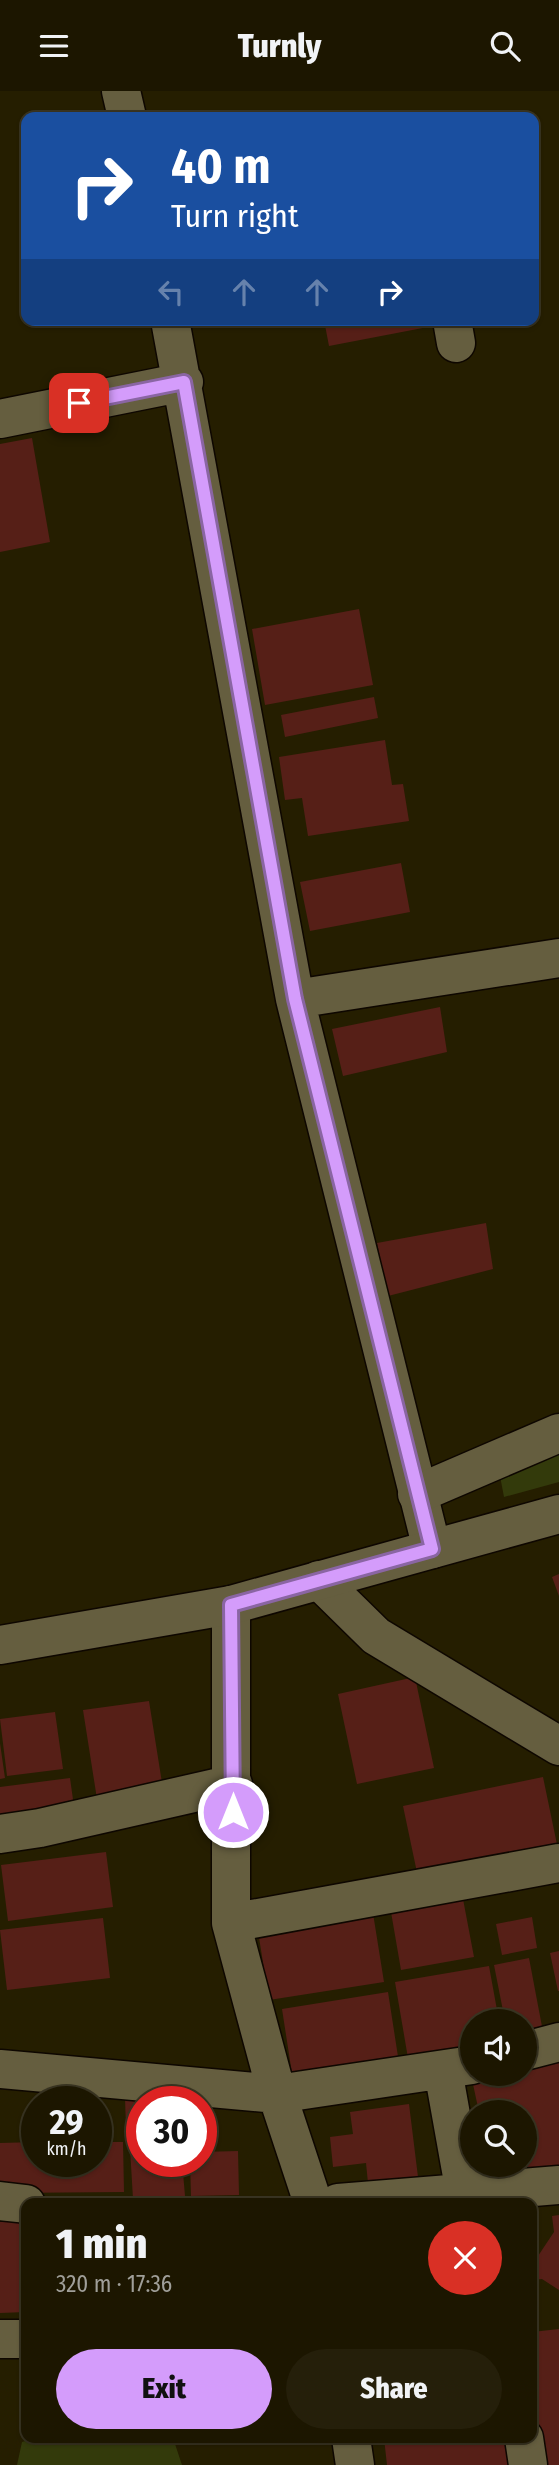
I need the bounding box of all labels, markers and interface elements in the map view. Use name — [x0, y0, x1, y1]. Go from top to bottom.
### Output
icon: menu — [35, 27, 73, 65]
text: Turnly — [238, 27, 321, 65]
icon: search — [486, 27, 524, 65]
text: 40 m — [171, 137, 271, 196]
icon: right — [56, 140, 147, 231]
text: Turn right — [171, 197, 298, 235]
icon: left — [152, 273, 190, 311]
icon: ahead — [225, 273, 263, 311]
icon: ahead — [298, 273, 336, 311]
icon: right — [371, 273, 409, 311]
pin — [49, 373, 109, 433]
icon: arrive — [60, 384, 98, 422]
position arrow — [196, 1775, 270, 1849]
map controls — [460, 2009, 537, 2177]
button: sound — [460, 2009, 537, 2086]
speed limit sign: 30 — [126, 2086, 217, 2177]
button: search — [460, 2100, 537, 2177]
text: 29 — [49, 2101, 84, 2143]
text: km/h — [46, 2138, 87, 2160]
text: 1 min — [56, 2219, 147, 2269]
button: close — [428, 2221, 502, 2295]
text: 320 m · 17:36 — [56, 2270, 172, 2298]
button: Exit — [56, 2349, 272, 2429]
button: Share — [286, 2349, 502, 2429]

